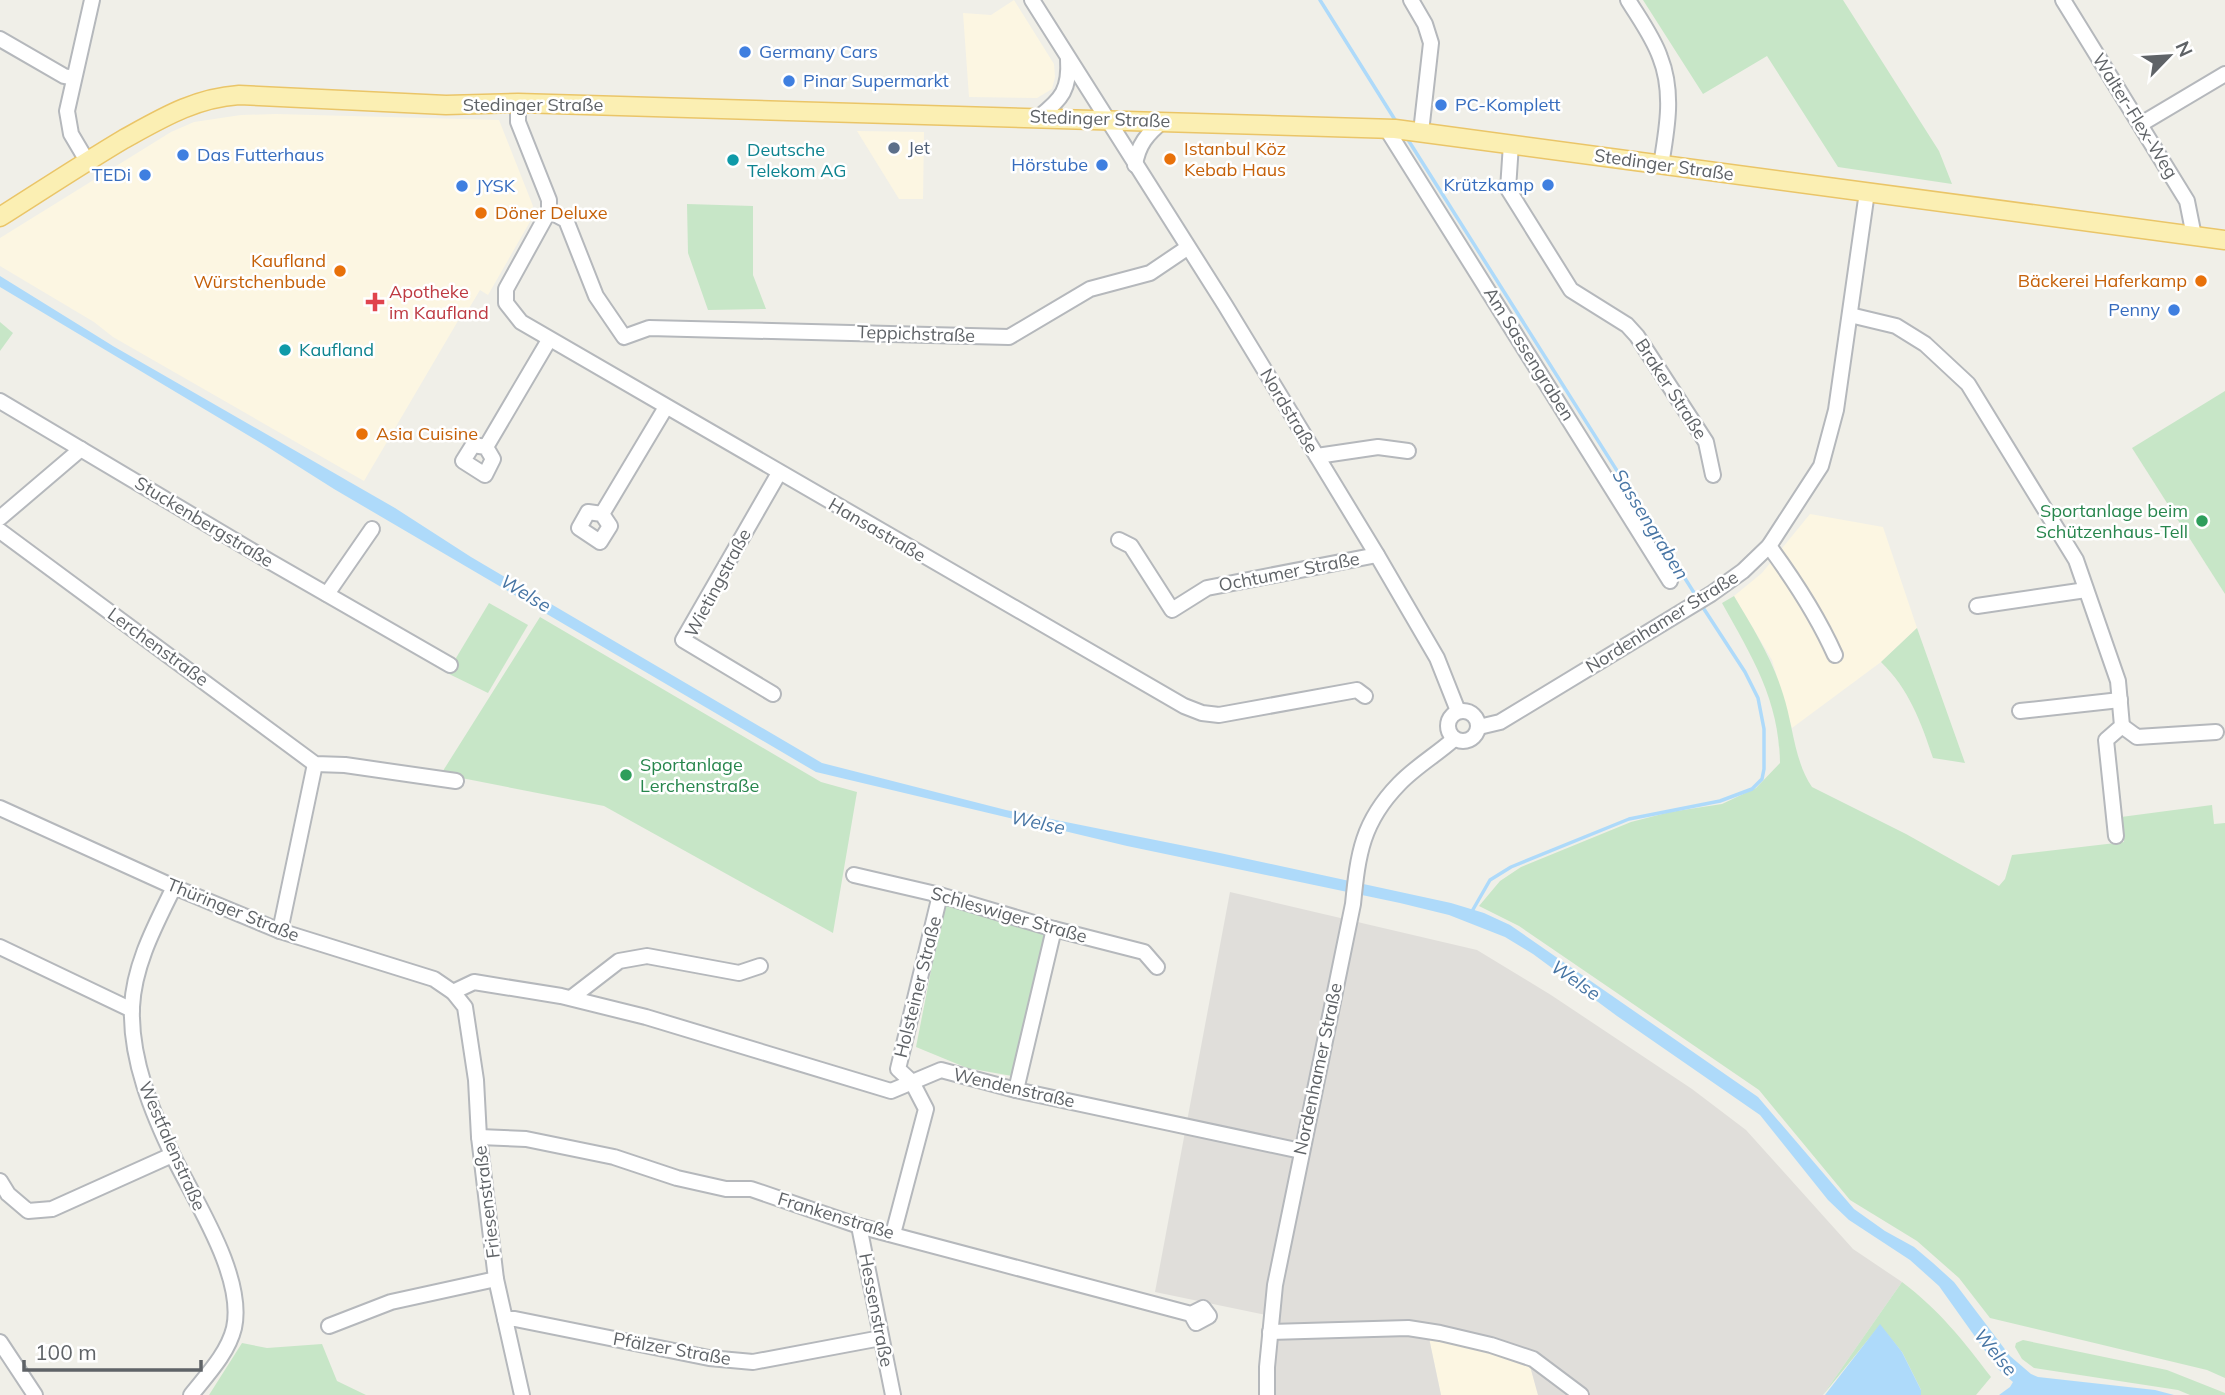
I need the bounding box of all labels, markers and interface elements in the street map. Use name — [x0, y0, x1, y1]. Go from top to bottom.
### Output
north arrow — [2134, 21, 2204, 91]
text: N — [2170, 37, 2198, 60]
place label: Germany Cars — [759, 40, 878, 63]
marker: Germany Cars — [737, 44, 753, 60]
street label: Walter-Flex-Weg — [2088, 49, 2183, 183]
place label: Pinar Supermarkt — [803, 69, 949, 92]
marker: Pinar Supermarkt — [781, 73, 797, 89]
street label: Stedinger Straße — [463, 93, 603, 116]
place label: PC-Komplett — [1455, 93, 1561, 116]
marker: PC-Komplett — [1433, 97, 1449, 113]
street label: Stedinger Straße — [1029, 105, 1171, 132]
place label: Jet — [908, 136, 930, 159]
place label: Istanbul Köz Kebab Haus — [1184, 137, 1286, 181]
place label: Deutsche Telekom AG — [747, 138, 846, 182]
marker: Jet — [886, 140, 902, 156]
place label: Das Futterhaus — [197, 143, 325, 166]
street label: Stedinger Straße — [1593, 143, 1735, 186]
marker: Das Futterhaus — [175, 147, 191, 163]
marker: Istanbul Köz Kebab Haus — [1162, 151, 1178, 167]
marker: Deutsche Telekom AG — [725, 152, 741, 168]
place label: Hörstube — [1011, 153, 1088, 176]
marker: Hörstube — [1094, 157, 1110, 173]
place label: TEDi — [92, 163, 131, 186]
marker: TEDi — [137, 167, 153, 183]
place label: Krützkamp — [1443, 173, 1534, 196]
place label: JYSK — [476, 174, 516, 197]
marker: Krützkamp — [1540, 177, 1556, 193]
marker: JYSK — [454, 178, 470, 194]
place label: Döner Deluxe — [495, 201, 607, 224]
marker: Döner Deluxe — [473, 205, 489, 221]
place label: Kaufland Würstchenbude — [193, 249, 326, 293]
marker: Kaufland Würstchenbude — [332, 263, 348, 279]
place label: Bäckerei Haferkamp — [2018, 269, 2187, 292]
marker: Bäckerei Haferkamp — [2193, 273, 2209, 289]
place label: Apotheke im Kaufland — [389, 280, 489, 324]
street label: Am Sassengraben — [1479, 283, 1580, 425]
marker: Apotheke im Kaufland — [367, 294, 383, 310]
place label: Penny — [2108, 298, 2160, 321]
marker: Penny — [2166, 302, 2182, 318]
street label: Teppichstraße — [857, 320, 975, 347]
street label: Braker Straße — [1630, 334, 1713, 443]
place label: Kaufland — [299, 338, 374, 361]
marker: Kaufland — [277, 342, 293, 358]
street label: Nordstraße — [1255, 364, 1324, 457]
place label: Asia Cuisine — [376, 422, 478, 445]
marker: Asia Cuisine — [354, 426, 370, 442]
water label: Sassengraben — [1607, 464, 1695, 584]
street label: Stuckenbergstraße — [131, 471, 278, 572]
street label: Hansastraße — [825, 492, 930, 567]
place label: Sportanlage beim Schützenhaus-Tell — [2036, 499, 2188, 543]
marker: Sportanlage beim Schützenhaus-Tell — [2194, 513, 2210, 529]
street label: Wietingstraße — [679, 525, 756, 641]
street label: Ochtumer Straße — [1217, 547, 1361, 596]
street label: Nordenhamer Straße — [1581, 565, 1742, 678]
water label: Welse — [496, 569, 556, 617]
street label: Lerchenstraße — [103, 602, 213, 691]
place label: Sportanlage Lerchenstraße — [640, 753, 759, 797]
marker: Sportanlage Lerchenstraße — [618, 767, 634, 783]
water label: Welse — [1009, 805, 1067, 839]
street label: Thüringer Straße — [164, 872, 303, 947]
street label: Schleswiger Straße — [928, 881, 1090, 948]
street label: Holsteiner Straße — [889, 914, 946, 1060]
water label: Welse — [1547, 954, 1605, 1006]
street label: Nordenhamer Straße — [1288, 981, 1347, 1157]
street label: Wendenstraße — [951, 1062, 1077, 1113]
street label: Westfalenstraße — [134, 1078, 211, 1214]
street label: Friesenstraße — [468, 1144, 505, 1260]
street label: Frankenstraße — [775, 1187, 897, 1244]
street label: Hessenstraße — [854, 1251, 899, 1369]
water label: Welse — [1969, 1323, 2023, 1381]
street label: Pfälzer Straße — [611, 1327, 733, 1370]
scale bar — [24, 1328, 201, 1372]
text: 100 m — [35, 1339, 97, 1365]

